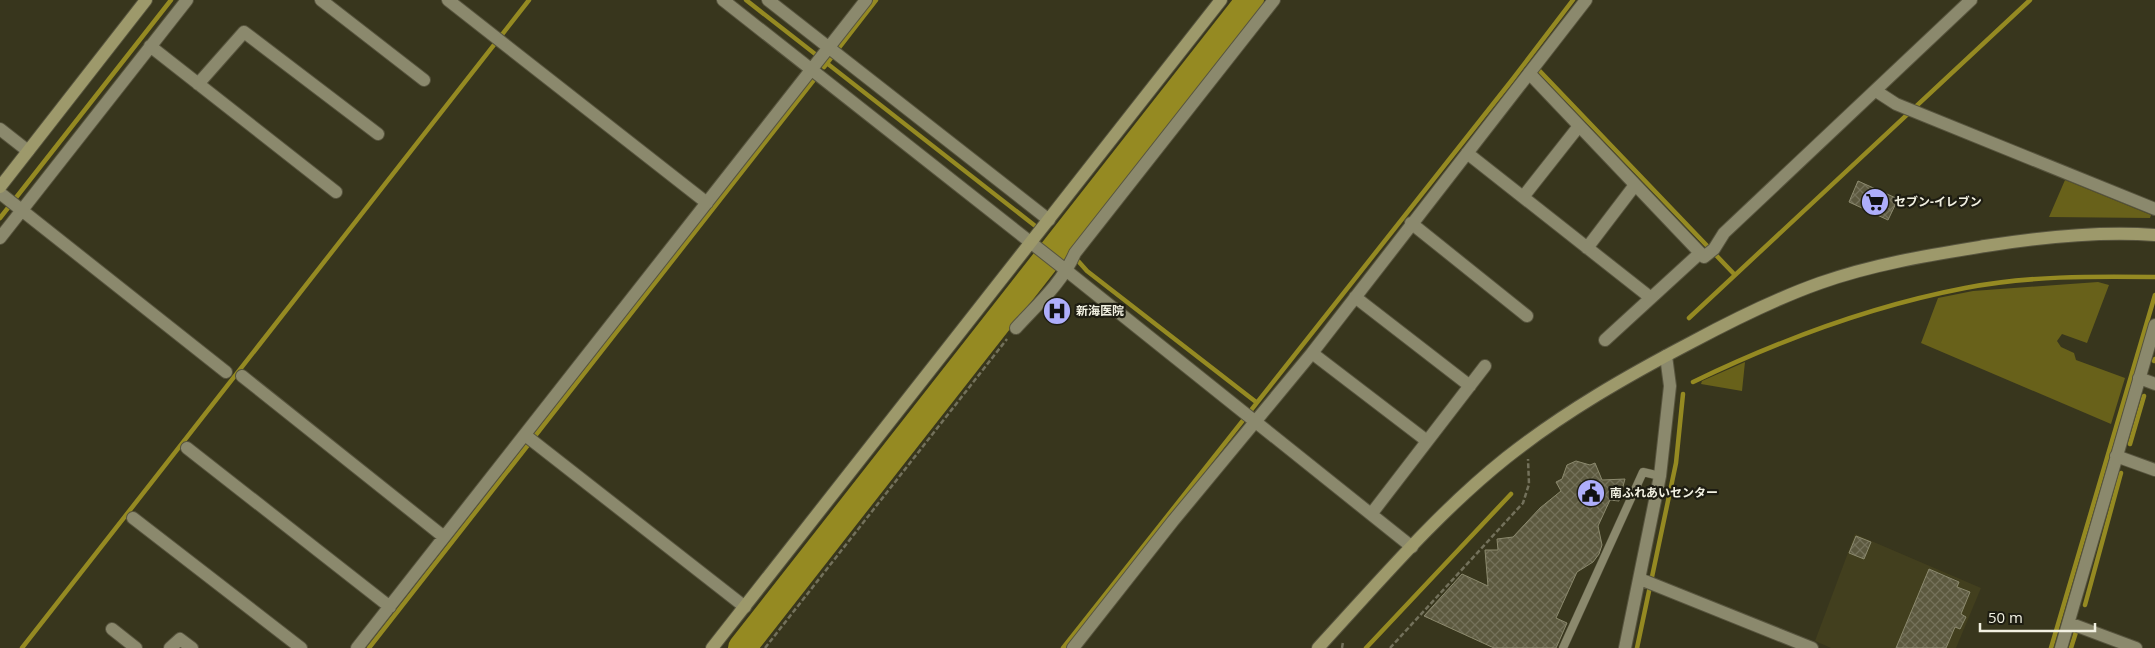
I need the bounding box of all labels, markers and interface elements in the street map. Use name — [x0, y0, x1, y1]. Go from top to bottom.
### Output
supermarket icon: セブン-イレブン — [1860, 187, 1890, 217]
place label: セブン-イレブン — [1894, 193, 1982, 210]
hospital icon: 新海医院 — [1042, 296, 1072, 326]
place label: 新海医院 — [1076, 302, 1124, 319]
public building icon: 南ふれあいセンター — [1576, 478, 1606, 508]
place label: 南ふれあいセンター — [1610, 484, 1718, 501]
scale bar — [1980, 600, 2095, 632]
text: 50 m — [1988, 607, 2023, 627]

